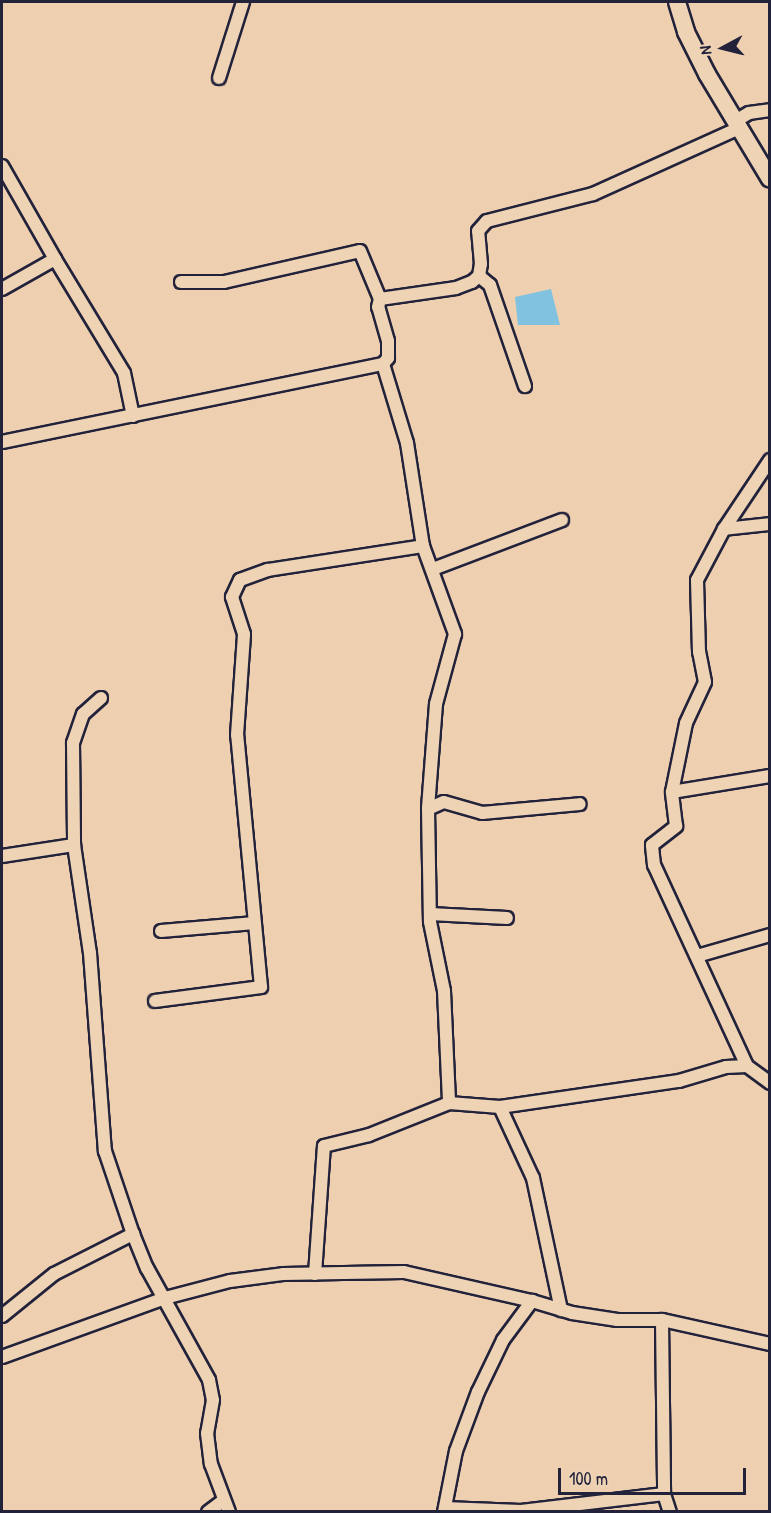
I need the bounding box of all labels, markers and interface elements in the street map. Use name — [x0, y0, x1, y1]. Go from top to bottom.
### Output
north arrow — [693, 18, 753, 78]
text: N — [694, 45, 717, 56]
scale bar — [561, 1456, 748, 1494]
text: 100 m — [569, 1466, 608, 1491]

